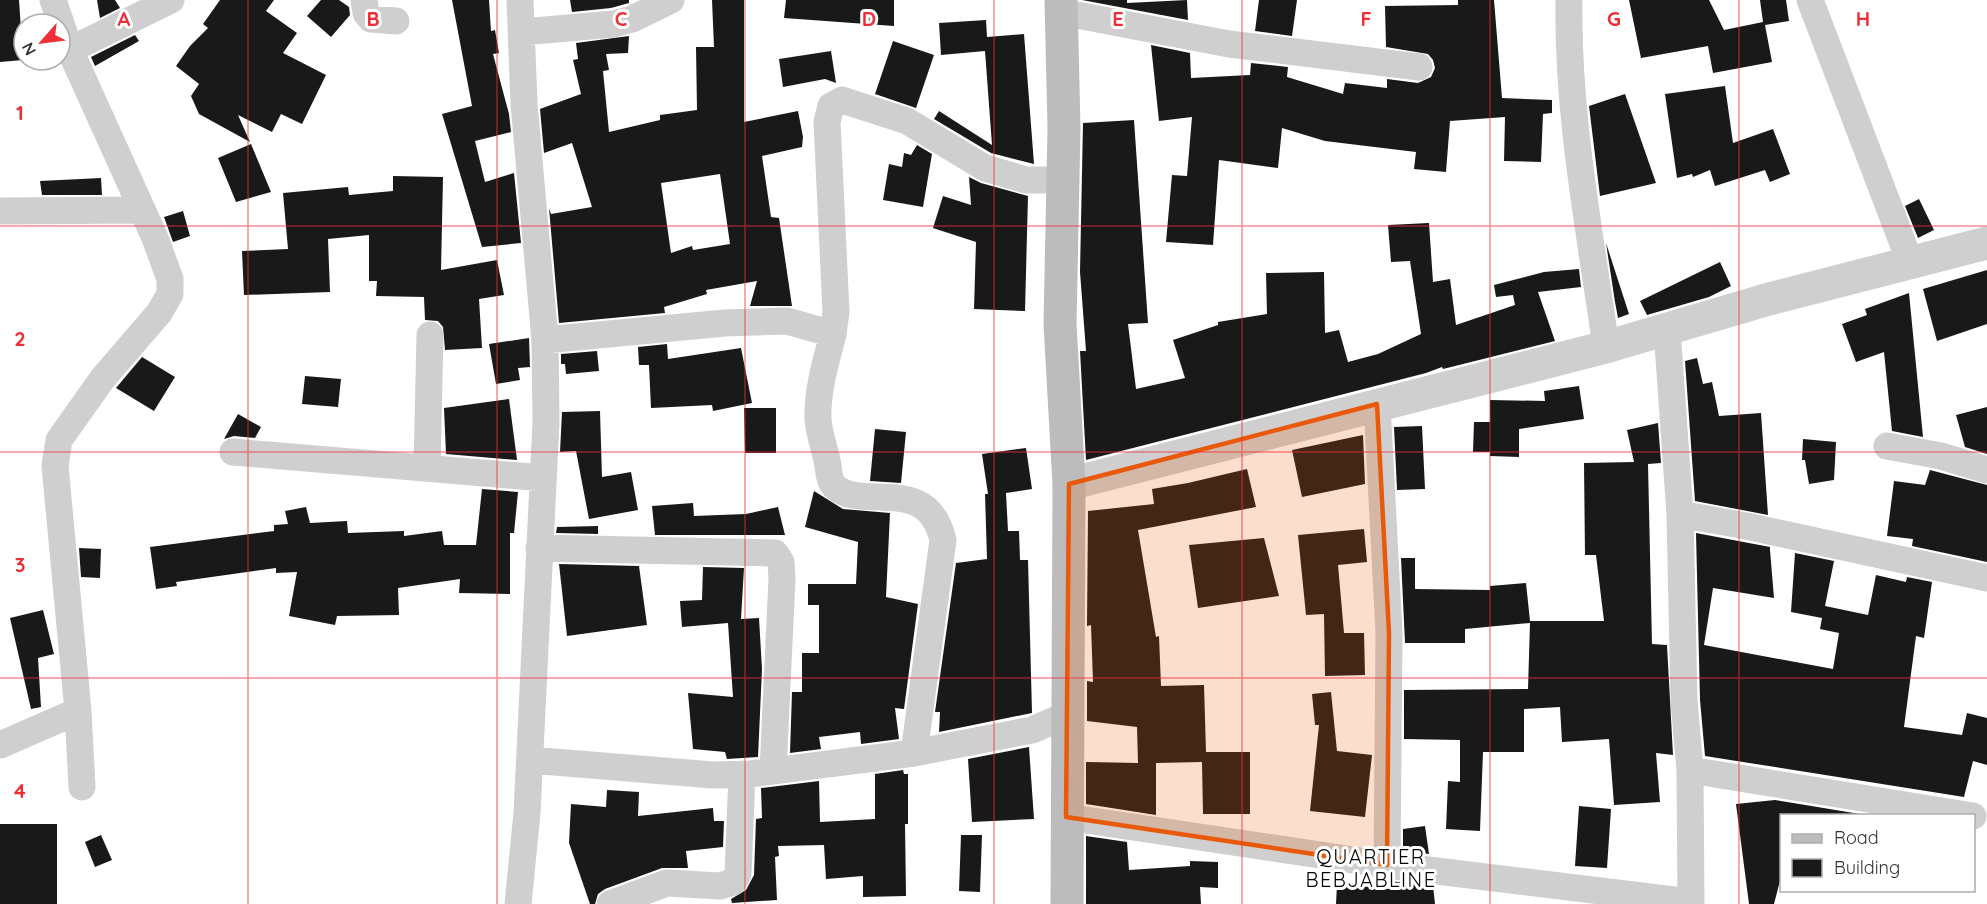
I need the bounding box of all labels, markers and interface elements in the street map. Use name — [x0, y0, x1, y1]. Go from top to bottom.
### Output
text: A — [118, 6, 131, 31]
text: B — [366, 6, 380, 31]
text: C — [615, 6, 628, 31]
text: D — [862, 6, 876, 31]
text: E — [1112, 6, 1124, 31]
text: F — [1360, 6, 1372, 31]
text: G — [1607, 6, 1621, 31]
text: H — [1856, 6, 1870, 31]
north arrow — [12, 12, 72, 72]
text: N — [17, 39, 40, 59]
text: 1 — [16, 100, 24, 125]
text: 2 — [14, 326, 26, 351]
text: 3 — [15, 552, 25, 577]
text: 4 — [14, 778, 26, 803]
legend — [1780, 814, 1975, 892]
text: Road — [1834, 826, 1879, 849]
district label: QUARTIER BEBJABLINE — [1305, 844, 1437, 892]
text: Building — [1834, 856, 1900, 879]

